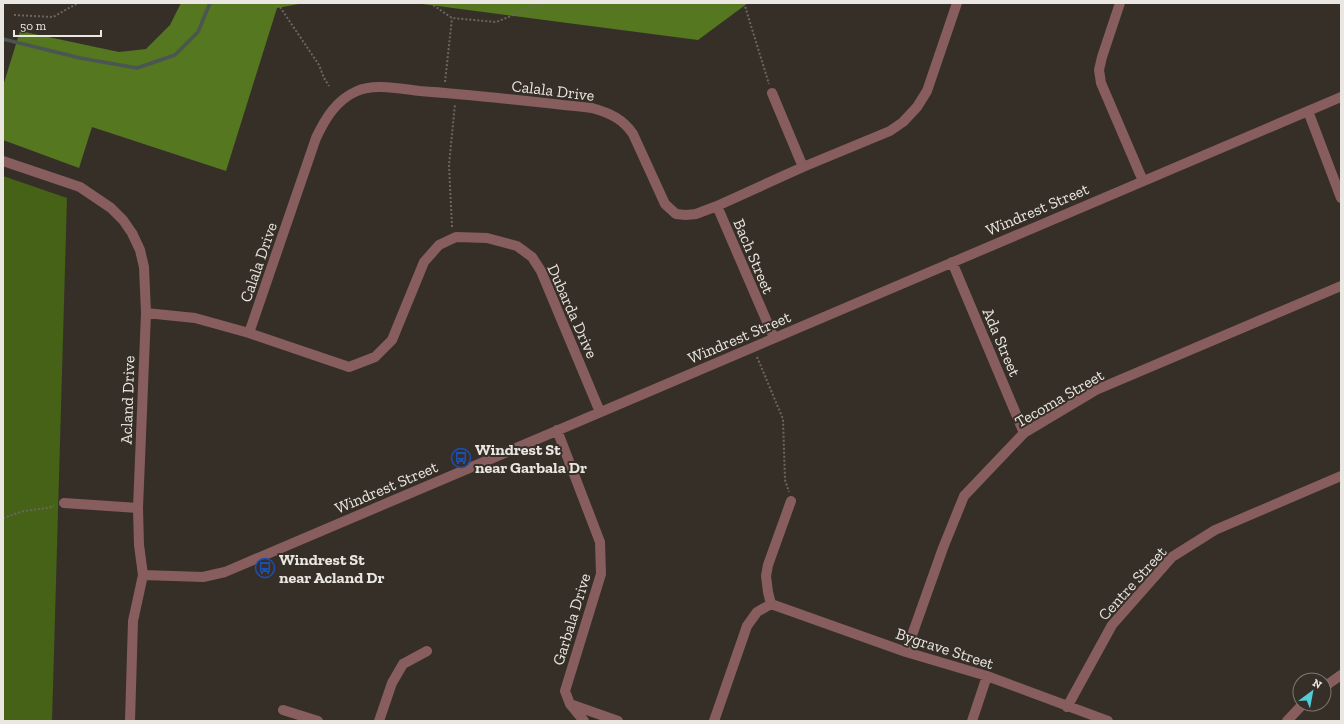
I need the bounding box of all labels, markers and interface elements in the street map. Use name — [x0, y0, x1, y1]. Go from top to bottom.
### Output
scale bar — [14, 12, 101, 38]
text: 50 m — [20, 19, 47, 33]
street label: Calala Drive — [510, 76, 595, 105]
street label: Windrest Street — [983, 179, 1092, 240]
street label: Bach Street — [729, 216, 778, 296]
street label: Calala Drive — [236, 220, 281, 305]
street label: Dubarda Drive — [543, 261, 602, 361]
street label: Ada Street — [979, 305, 1024, 379]
street label: Windrest Street — [685, 307, 794, 368]
street label: Acland Drive — [116, 355, 139, 445]
street label: Tecoma Street — [1011, 365, 1107, 432]
place label: Windrest St near Garbala Dr — [475, 440, 587, 477]
bus stop icon: Windrest St near Garbala Dr — [450, 447, 472, 469]
street label: Windrest Street — [332, 457, 441, 518]
street label: Centre Street — [1094, 542, 1171, 624]
place label: Windrest St near Acland Dr — [279, 550, 384, 587]
bus stop icon: Windrest St near Acland Dr — [254, 557, 276, 579]
street label: Garbala Drive — [548, 571, 594, 667]
street label: Bygrave Street — [894, 624, 996, 673]
north arrow — [1292, 672, 1332, 712]
text: N — [1310, 676, 1325, 692]

